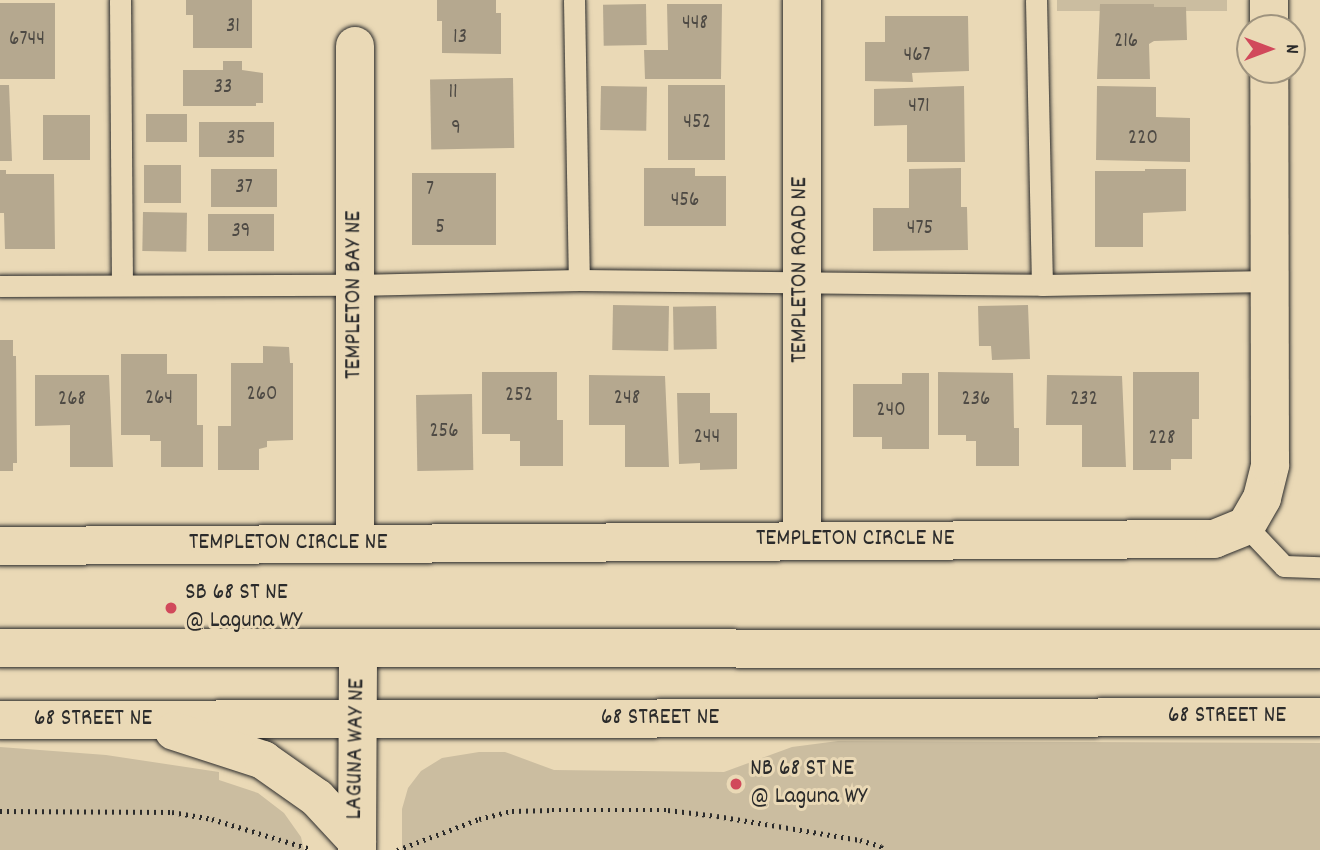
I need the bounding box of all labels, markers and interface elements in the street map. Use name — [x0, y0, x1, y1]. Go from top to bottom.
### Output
house number: 448 — [682, 11, 708, 37]
house number: 31 — [226, 14, 240, 40]
north arrow — [1236, 14, 1306, 84]
house number: 13 — [453, 25, 467, 51]
house number: 6744 — [9, 27, 45, 53]
house number: 216 — [1114, 29, 1138, 55]
house number: 467 — [903, 43, 931, 69]
text: N — [1277, 44, 1304, 54]
house number: 33 — [214, 75, 232, 101]
house number: 11 — [448, 80, 458, 106]
house number: 471 — [908, 94, 930, 120]
house number: 452 — [683, 110, 711, 136]
house number: 9 — [451, 116, 461, 142]
house number: 35 — [226, 126, 246, 152]
house number: 220 — [1128, 126, 1158, 152]
house number: 37 — [235, 175, 253, 201]
house number: 7 — [426, 177, 434, 203]
street label: TEMPLETON ROAD NE — [787, 177, 815, 363]
house number: 456 — [671, 188, 699, 214]
street label: TEMPLETON BAY NE — [341, 211, 369, 379]
house number: 5 — [435, 215, 445, 241]
house number: 475 — [907, 216, 933, 242]
house number: 39 — [232, 219, 250, 245]
house number: 260 — [247, 382, 277, 408]
house number: 252 — [505, 383, 533, 409]
house number: 264 — [145, 386, 173, 412]
house number: 248 — [614, 386, 640, 412]
house number: 268 — [58, 387, 86, 413]
house number: 236 — [962, 387, 990, 413]
house number: 232 — [1070, 387, 1098, 413]
house number: 240 — [876, 398, 906, 424]
house number: 256 — [429, 419, 459, 445]
house number: 244 — [694, 425, 720, 451]
house number: 228 — [1149, 426, 1175, 452]
street label: TEMPLETON CIRCLE NE — [756, 526, 954, 554]
street label: TEMPLETON CIRCLE NE — [189, 530, 387, 558]
place label: SB 68 ST NE @ Laguna WY — [185, 580, 302, 636]
marker: SB 68 ST NE @ Laguna WY — [163, 600, 179, 616]
street label: LAGUNA WAY NE — [341, 678, 373, 820]
street label: 68 STREET NE — [1168, 703, 1286, 731]
street label: 68 STREET NE — [601, 705, 719, 733]
street label: 68 STREET NE — [34, 706, 152, 734]
place label: NB 68 ST NE @ Laguna WY — [750, 756, 867, 812]
marker: NB 68 ST NE @ Laguna WY — [728, 776, 744, 792]

